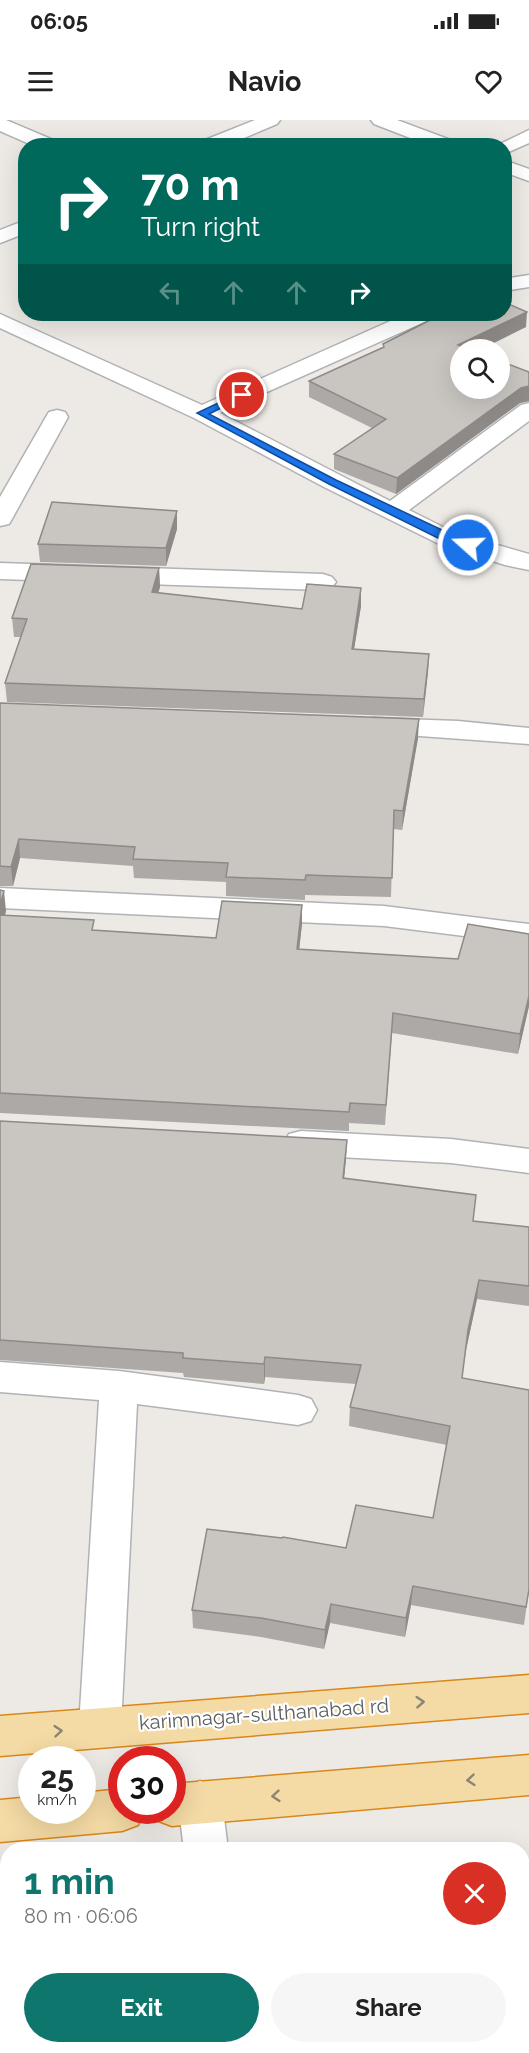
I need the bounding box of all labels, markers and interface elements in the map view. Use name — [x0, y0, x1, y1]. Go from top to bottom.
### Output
text: 06:05 — [30, 8, 88, 34]
icon: menu — [24, 65, 57, 98]
icon: heart — [472, 65, 505, 98]
text: Navio — [228, 66, 301, 97]
text: 70 m — [141, 161, 240, 210]
icon: right — [42, 162, 120, 240]
text: Turn right — [141, 211, 260, 242]
icon: left — [154, 276, 187, 309]
icon: ahead — [217, 276, 250, 309]
icon: ahead — [280, 276, 313, 309]
icon: right — [343, 276, 376, 309]
map controls — [450, 339, 510, 399]
button: search — [450, 339, 510, 399]
pin — [216, 369, 267, 420]
icon: arrive — [225, 378, 258, 411]
position arrow — [436, 513, 500, 577]
street label: karimnagar-sulthanabad rd — [138, 1693, 390, 1735]
one-way arrow — [416, 1696, 425, 1709]
one-way arrow — [54, 1725, 63, 1738]
speed limit sign: 30 — [108, 1746, 186, 1824]
text: 25 — [40, 1760, 74, 1795]
one-way arrow — [466, 1773, 475, 1786]
one-way arrow — [272, 1789, 281, 1802]
text: km/h — [37, 1791, 77, 1809]
text: 1 min — [24, 1860, 115, 1902]
button: close — [443, 1862, 506, 1925]
text: 80 m · 06:06 — [24, 1904, 138, 1928]
button: Exit — [24, 1973, 259, 2042]
button: Share — [271, 1973, 506, 2042]

